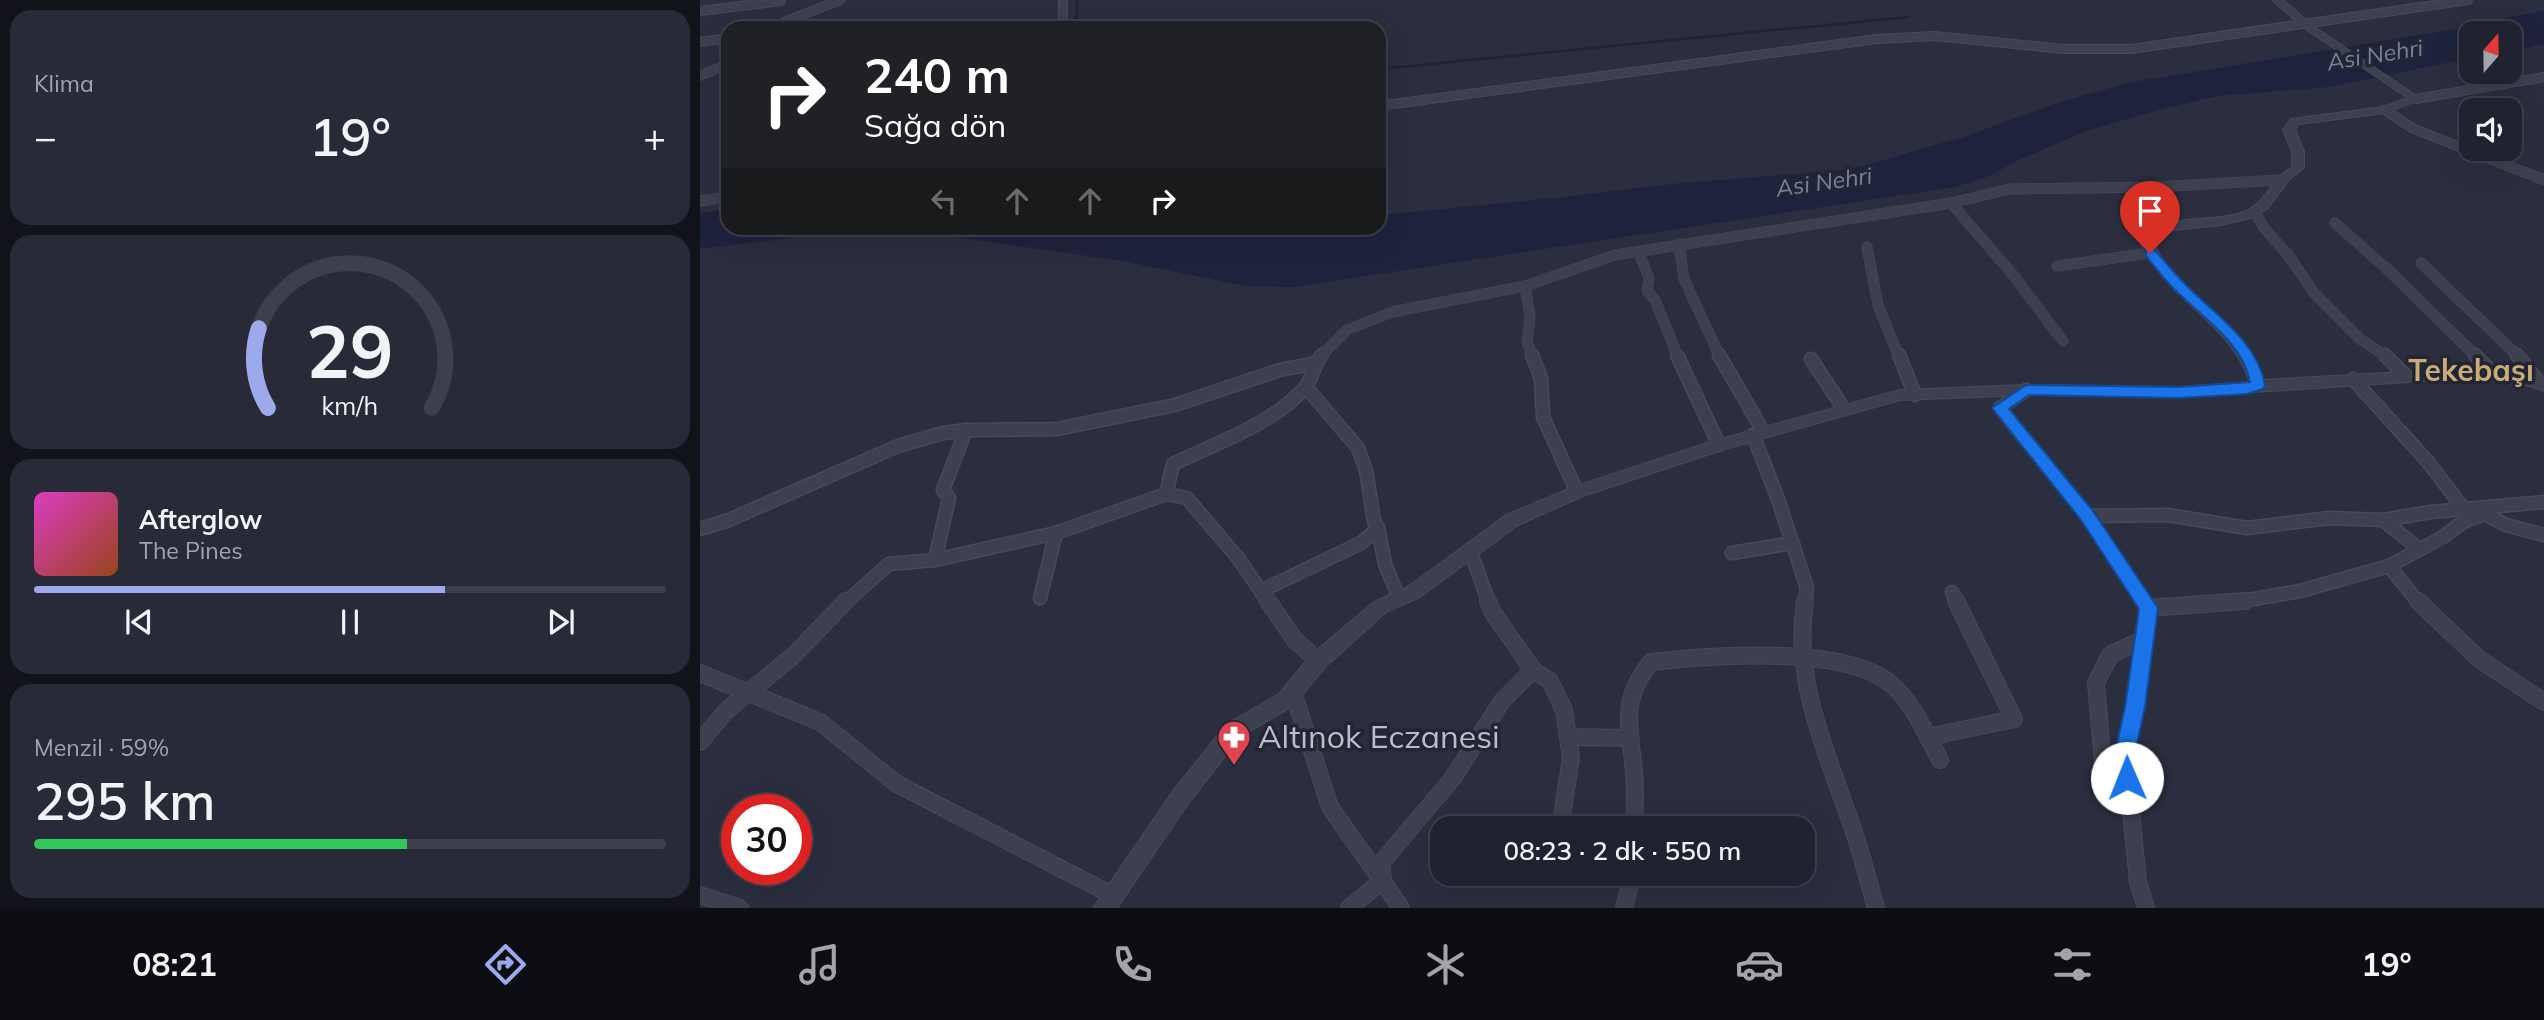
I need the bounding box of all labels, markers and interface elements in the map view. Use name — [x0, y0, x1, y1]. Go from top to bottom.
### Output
north arrow — [2459, 21, 2522, 84]
map controls — [2459, 21, 2522, 161]
water label: Asi Nehri — [2324, 33, 2425, 77]
text: 240 m — [864, 44, 1010, 105]
icon: right — [749, 49, 840, 140]
text: Klima — [34, 69, 94, 98]
button: sound — [2459, 98, 2522, 161]
text: 19° — [309, 104, 391, 169]
text: Sağa dön — [864, 105, 1006, 145]
text: − — [34, 113, 57, 161]
text: + — [643, 113, 666, 161]
water label: Asi Nehri — [1773, 160, 1874, 203]
pin — [2120, 181, 2180, 253]
icon: left — [925, 182, 963, 220]
icon: ahead — [998, 182, 1036, 220]
icon: ahead — [1071, 182, 1109, 220]
icon: right — [1144, 182, 1182, 220]
icon: arrive — [2131, 192, 2169, 230]
text: 29 — [306, 305, 394, 396]
district label: Tekebaşı — [2408, 351, 2534, 389]
text: km/h — [322, 390, 378, 421]
text: Afterglow — [139, 503, 262, 536]
text: The Pines — [139, 536, 243, 565]
icon: previous — [120, 603, 158, 641]
icon: pause — [331, 603, 369, 641]
icon: next — [542, 603, 580, 641]
place label: Altınok Eczanesi — [1258, 716, 1500, 756]
pharmacy icon: Altınok Eczanesi — [1215, 718, 1253, 767]
text: Menzil · 59% — [34, 733, 169, 762]
position arrow — [2090, 741, 2164, 815]
text: 295 km — [34, 768, 215, 833]
speed limit sign: 30 — [721, 794, 812, 885]
text: 08:23 · 2 dk · 550 m — [1504, 834, 1741, 867]
icon: directions — [481, 940, 530, 989]
icon: music — [795, 940, 844, 989]
icon: phone — [1108, 940, 1157, 989]
icon: climate — [1421, 940, 1470, 989]
icon: car — [1735, 940, 1784, 989]
icon: filters — [2048, 940, 2097, 989]
text: 08:21 — [132, 944, 217, 984]
text: 19° — [2361, 944, 2412, 984]

